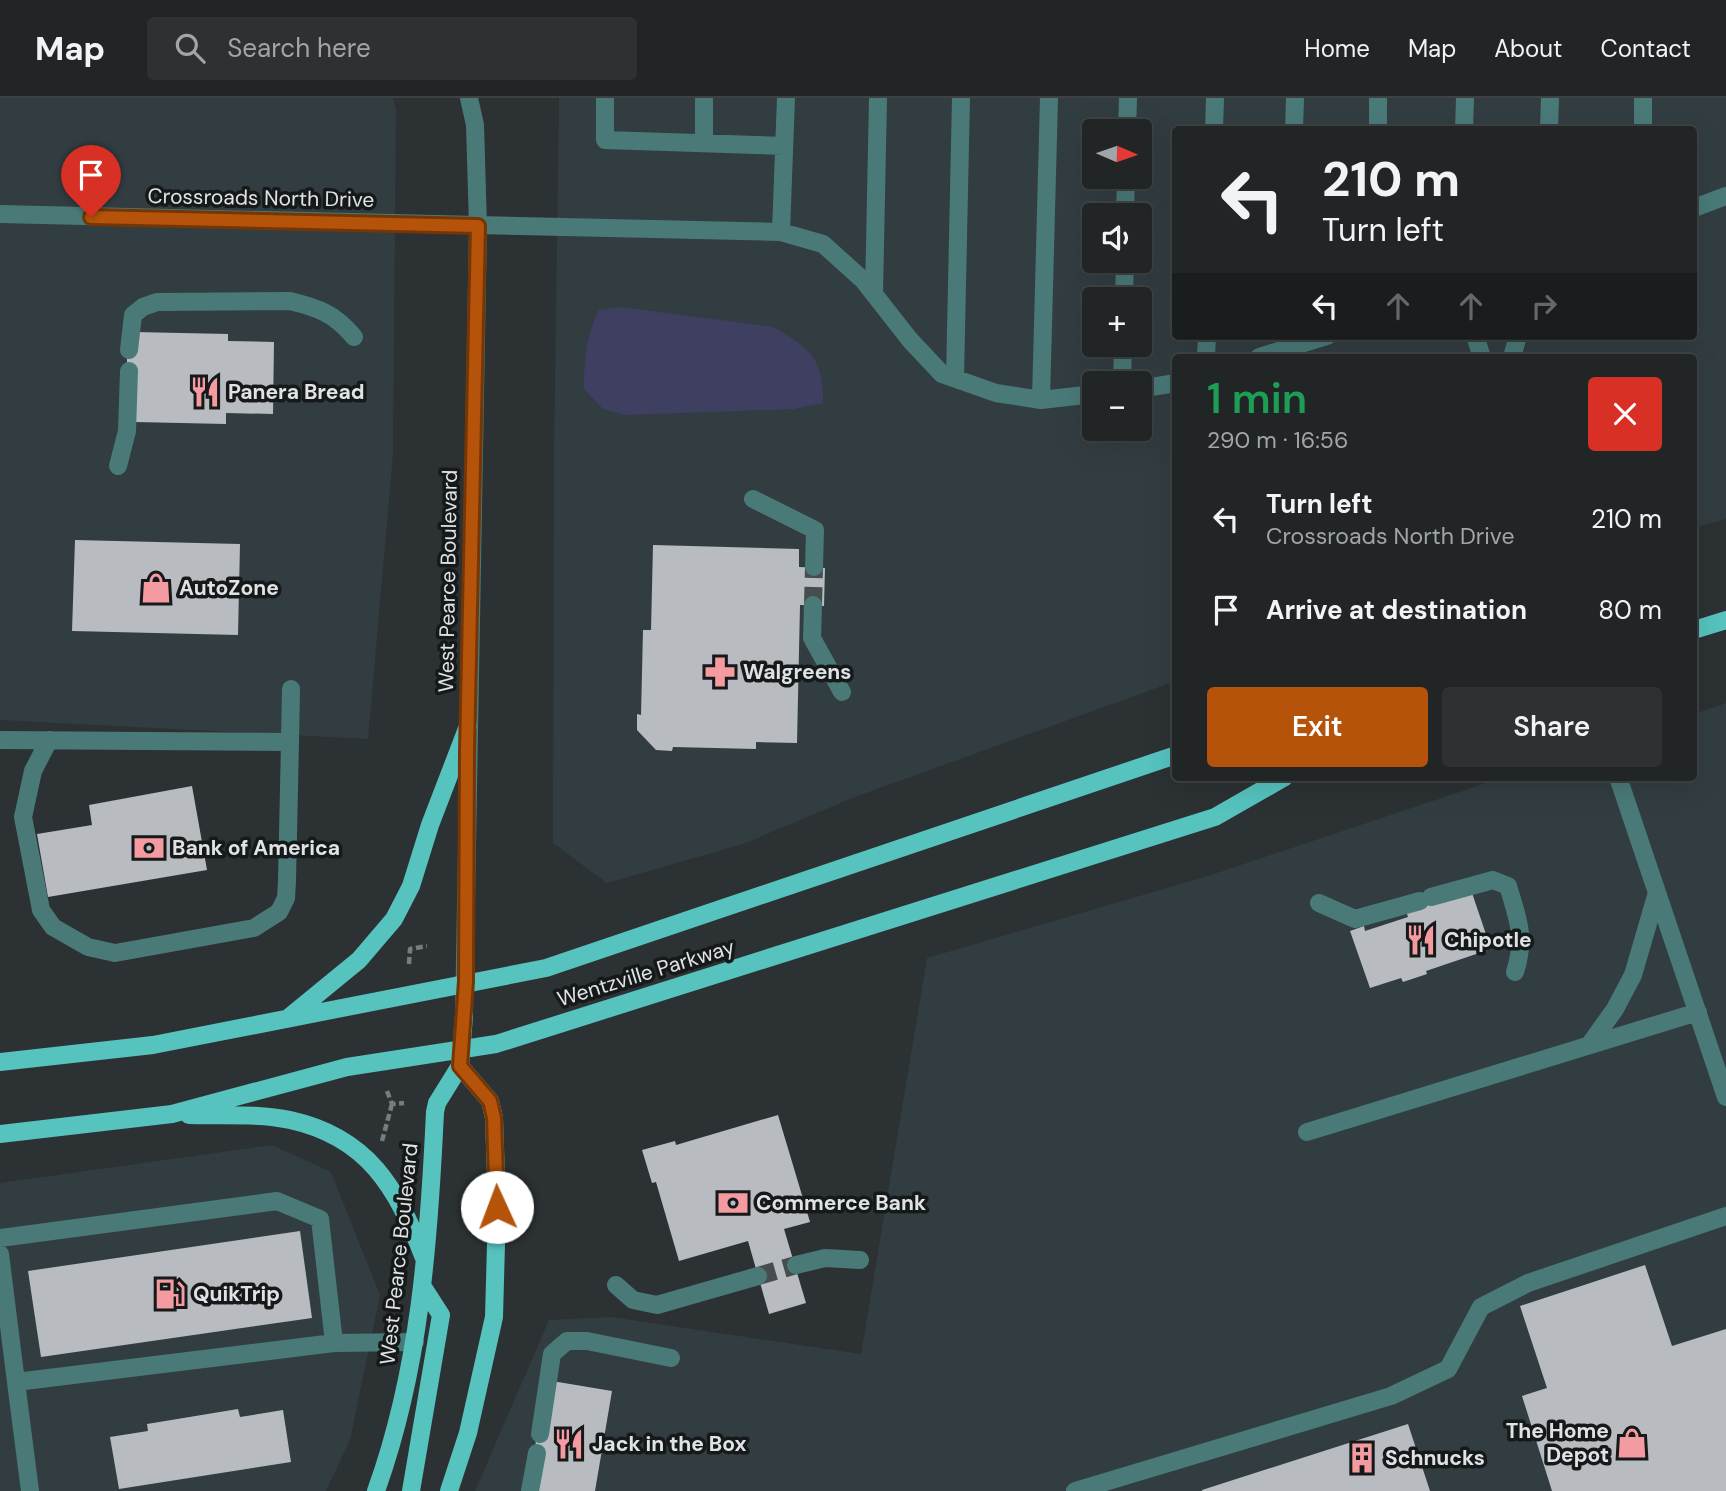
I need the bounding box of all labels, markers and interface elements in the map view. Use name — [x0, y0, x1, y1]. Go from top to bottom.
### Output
search box — [147, 17, 637, 80]
text: Map — [35, 27, 105, 70]
icon: search — [171, 29, 209, 67]
text: Search here — [227, 31, 371, 65]
text: Home — [1304, 33, 1370, 64]
text: Map — [1408, 33, 1456, 64]
text: About — [1494, 33, 1563, 64]
text: Contact — [1601, 33, 1691, 64]
north arrow — [1082, 119, 1152, 189]
map controls — [1082, 119, 1152, 441]
pin — [61, 145, 121, 217]
text: 210 m — [1322, 147, 1460, 211]
icon: left — [1207, 154, 1298, 245]
icon: arrive — [72, 156, 110, 194]
street label: Crossroads North Drive — [147, 182, 375, 214]
button: sound — [1082, 203, 1152, 273]
text: Turn left — [1322, 209, 1444, 251]
button: + — [1082, 287, 1152, 357]
icon: left — [1306, 287, 1344, 325]
icon: ahead — [1379, 287, 1417, 325]
icon: ahead — [1452, 287, 1490, 325]
icon: right — [1525, 287, 1563, 325]
button: − — [1082, 371, 1152, 441]
text: 1 min — [1207, 371, 1307, 426]
restaurant icon: Panera Bread — [188, 375, 222, 409]
button: close — [1588, 377, 1662, 451]
place label: Panera Bread — [228, 378, 364, 406]
text: 290 m · 16:56 — [1207, 425, 1348, 455]
street label: West Pearce Boulevard — [432, 469, 464, 693]
text: Turn left — [1266, 487, 1373, 521]
icon: left — [1207, 500, 1245, 538]
text: 210 m — [1591, 502, 1662, 536]
text: Crossroads North Drive — [1266, 521, 1514, 551]
shop icon: AutoZone — [139, 571, 173, 605]
place label: AutoZone — [179, 574, 279, 602]
icon: arrive — [1207, 591, 1245, 629]
text: Arrive at destination — [1266, 593, 1527, 627]
text: 80 m — [1598, 593, 1662, 627]
pharmacy icon: Walgreens — [703, 655, 737, 689]
place label: Walgreens — [743, 658, 851, 686]
button: Exit — [1207, 687, 1428, 767]
button: Share — [1442, 687, 1662, 767]
bank icon: Bank of America — [132, 831, 166, 865]
place label: Bank of America — [172, 834, 340, 862]
restaurant icon: Chipotle — [1404, 923, 1438, 957]
place label: Chipotle — [1444, 926, 1532, 954]
street label: Wentzville Parkway — [554, 933, 738, 1013]
street label: West Pearce Boulevard — [373, 1142, 425, 1366]
position arrow — [460, 1170, 534, 1244]
bank icon: Commerce Bank — [716, 1186, 750, 1220]
place label: Commerce Bank — [756, 1189, 926, 1217]
fuel station icon: QuikTrip — [153, 1277, 187, 1311]
place label: QuikTrip — [193, 1280, 280, 1308]
place label: The Home Depot — [1506, 1417, 1609, 1469]
shop icon: The Home Depot — [1615, 1426, 1649, 1460]
restaurant icon: Jack in the Box — [552, 1427, 586, 1461]
place label: Jack in the Box — [592, 1430, 746, 1458]
building icon: Schnucks — [1345, 1441, 1379, 1475]
place label: Schnucks — [1385, 1444, 1485, 1472]

